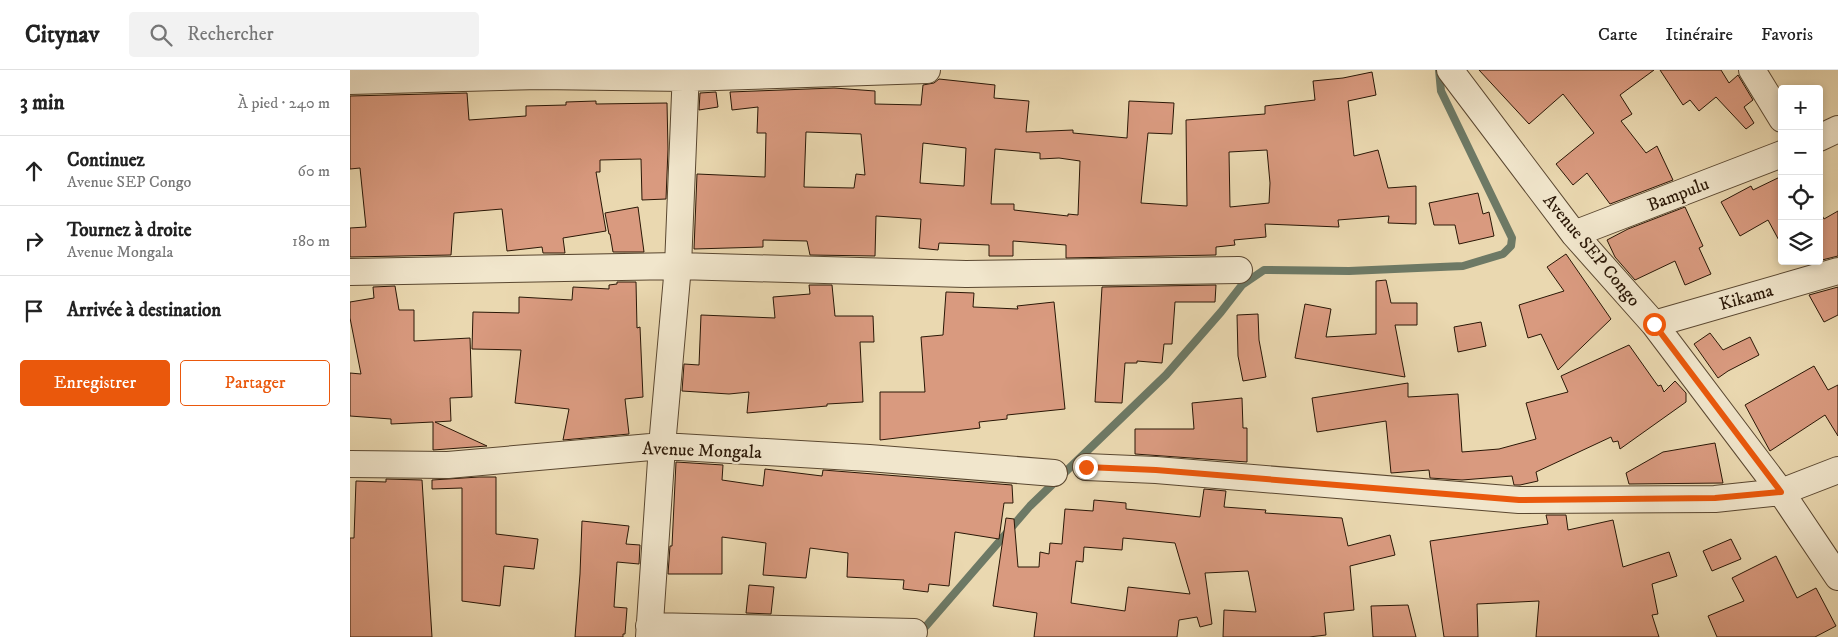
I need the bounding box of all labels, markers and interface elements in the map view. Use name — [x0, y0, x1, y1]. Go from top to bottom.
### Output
search box — [129, 12, 479, 57]
text: Citynav — [25, 20, 99, 50]
icon: search — [147, 21, 175, 49]
text: Rechercher — [187, 23, 274, 46]
text: Carte — [1598, 24, 1638, 46]
text: Itinéraire — [1666, 24, 1733, 46]
text: Favoris — [1761, 24, 1813, 46]
map controls — [1778, 85, 1823, 265]
button: + — [1778, 85, 1823, 130]
text: 3 min — [20, 90, 65, 116]
text: À pied · 240 m — [238, 93, 330, 113]
button: − — [1778, 130, 1823, 175]
text: Continuez — [67, 149, 145, 172]
icon: ahead — [20, 157, 48, 185]
text: 60 m — [298, 161, 330, 181]
text: Avenue SEP Congo — [67, 172, 191, 192]
street label: Bampulu — [1644, 173, 1713, 217]
button: locate — [1778, 175, 1823, 220]
street label: Avenue SEP Congo — [1538, 190, 1645, 311]
text: Tournez à droite — [67, 219, 192, 242]
button: layers — [1778, 220, 1823, 265]
icon: right — [20, 227, 48, 255]
text: 180 m — [292, 231, 330, 251]
text: Avenue Mongala — [67, 242, 173, 262]
street label: Kikama — [1717, 280, 1776, 316]
icon: arrive — [20, 297, 48, 325]
text: Arrivée à destination — [67, 299, 221, 322]
route start — [1643, 313, 1666, 336]
button: Enregistrer — [20, 360, 170, 406]
button: Partager — [180, 360, 330, 406]
street label: Avenue Mongala — [642, 438, 762, 464]
route end — [1075, 456, 1098, 479]

